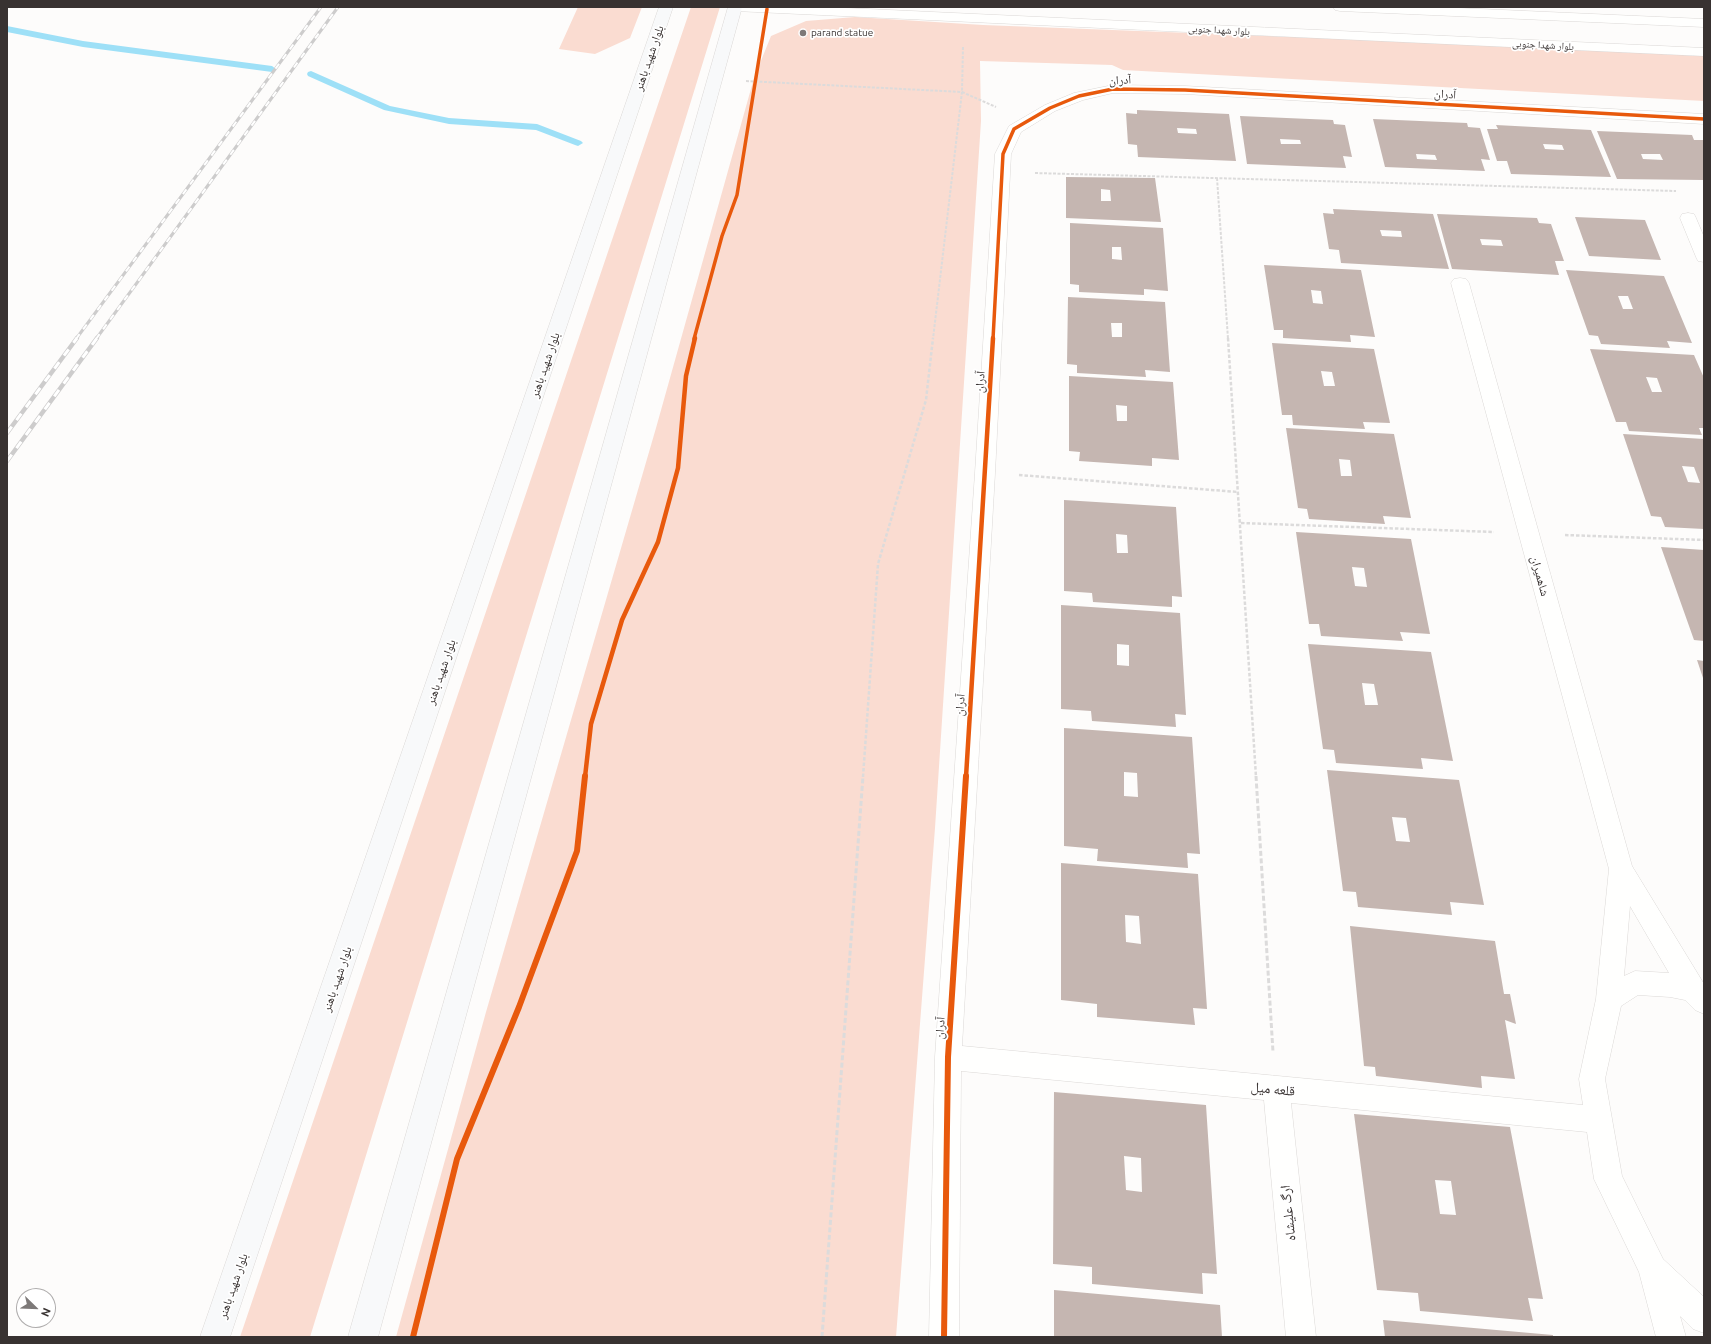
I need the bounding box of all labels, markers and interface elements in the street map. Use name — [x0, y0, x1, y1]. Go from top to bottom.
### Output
street label: بلوار شهدا جنوبی — [1188, 22, 1250, 38]
street label: بلوار شهید باهنر — [631, 23, 667, 93]
place label: parand statue — [811, 27, 873, 39]
marker: parand statue — [798, 28, 808, 38]
street label: بلوار شهدا جنوبی — [1512, 37, 1574, 53]
street label: آدران — [1108, 72, 1132, 88]
street label: آدران — [1433, 86, 1457, 102]
street label: بلوار شهید باهنر — [527, 330, 563, 400]
street label: آدران — [972, 370, 988, 394]
street label: شاهمیران — [1528, 554, 1552, 598]
street label: بلوار شهید باهنر — [423, 637, 459, 707]
street label: آدران — [952, 693, 968, 717]
street label: بلوار شهید باهنر — [319, 944, 355, 1014]
street label: آدران — [932, 1016, 948, 1040]
street label: قلعه میل — [1250, 1078, 1296, 1100]
street label: ارگ علیشاه — [1277, 1184, 1299, 1242]
street label: بلوار شهید باهنر — [215, 1251, 251, 1321]
north arrow — [16, 1288, 56, 1328]
text: N — [39, 1306, 53, 1318]

